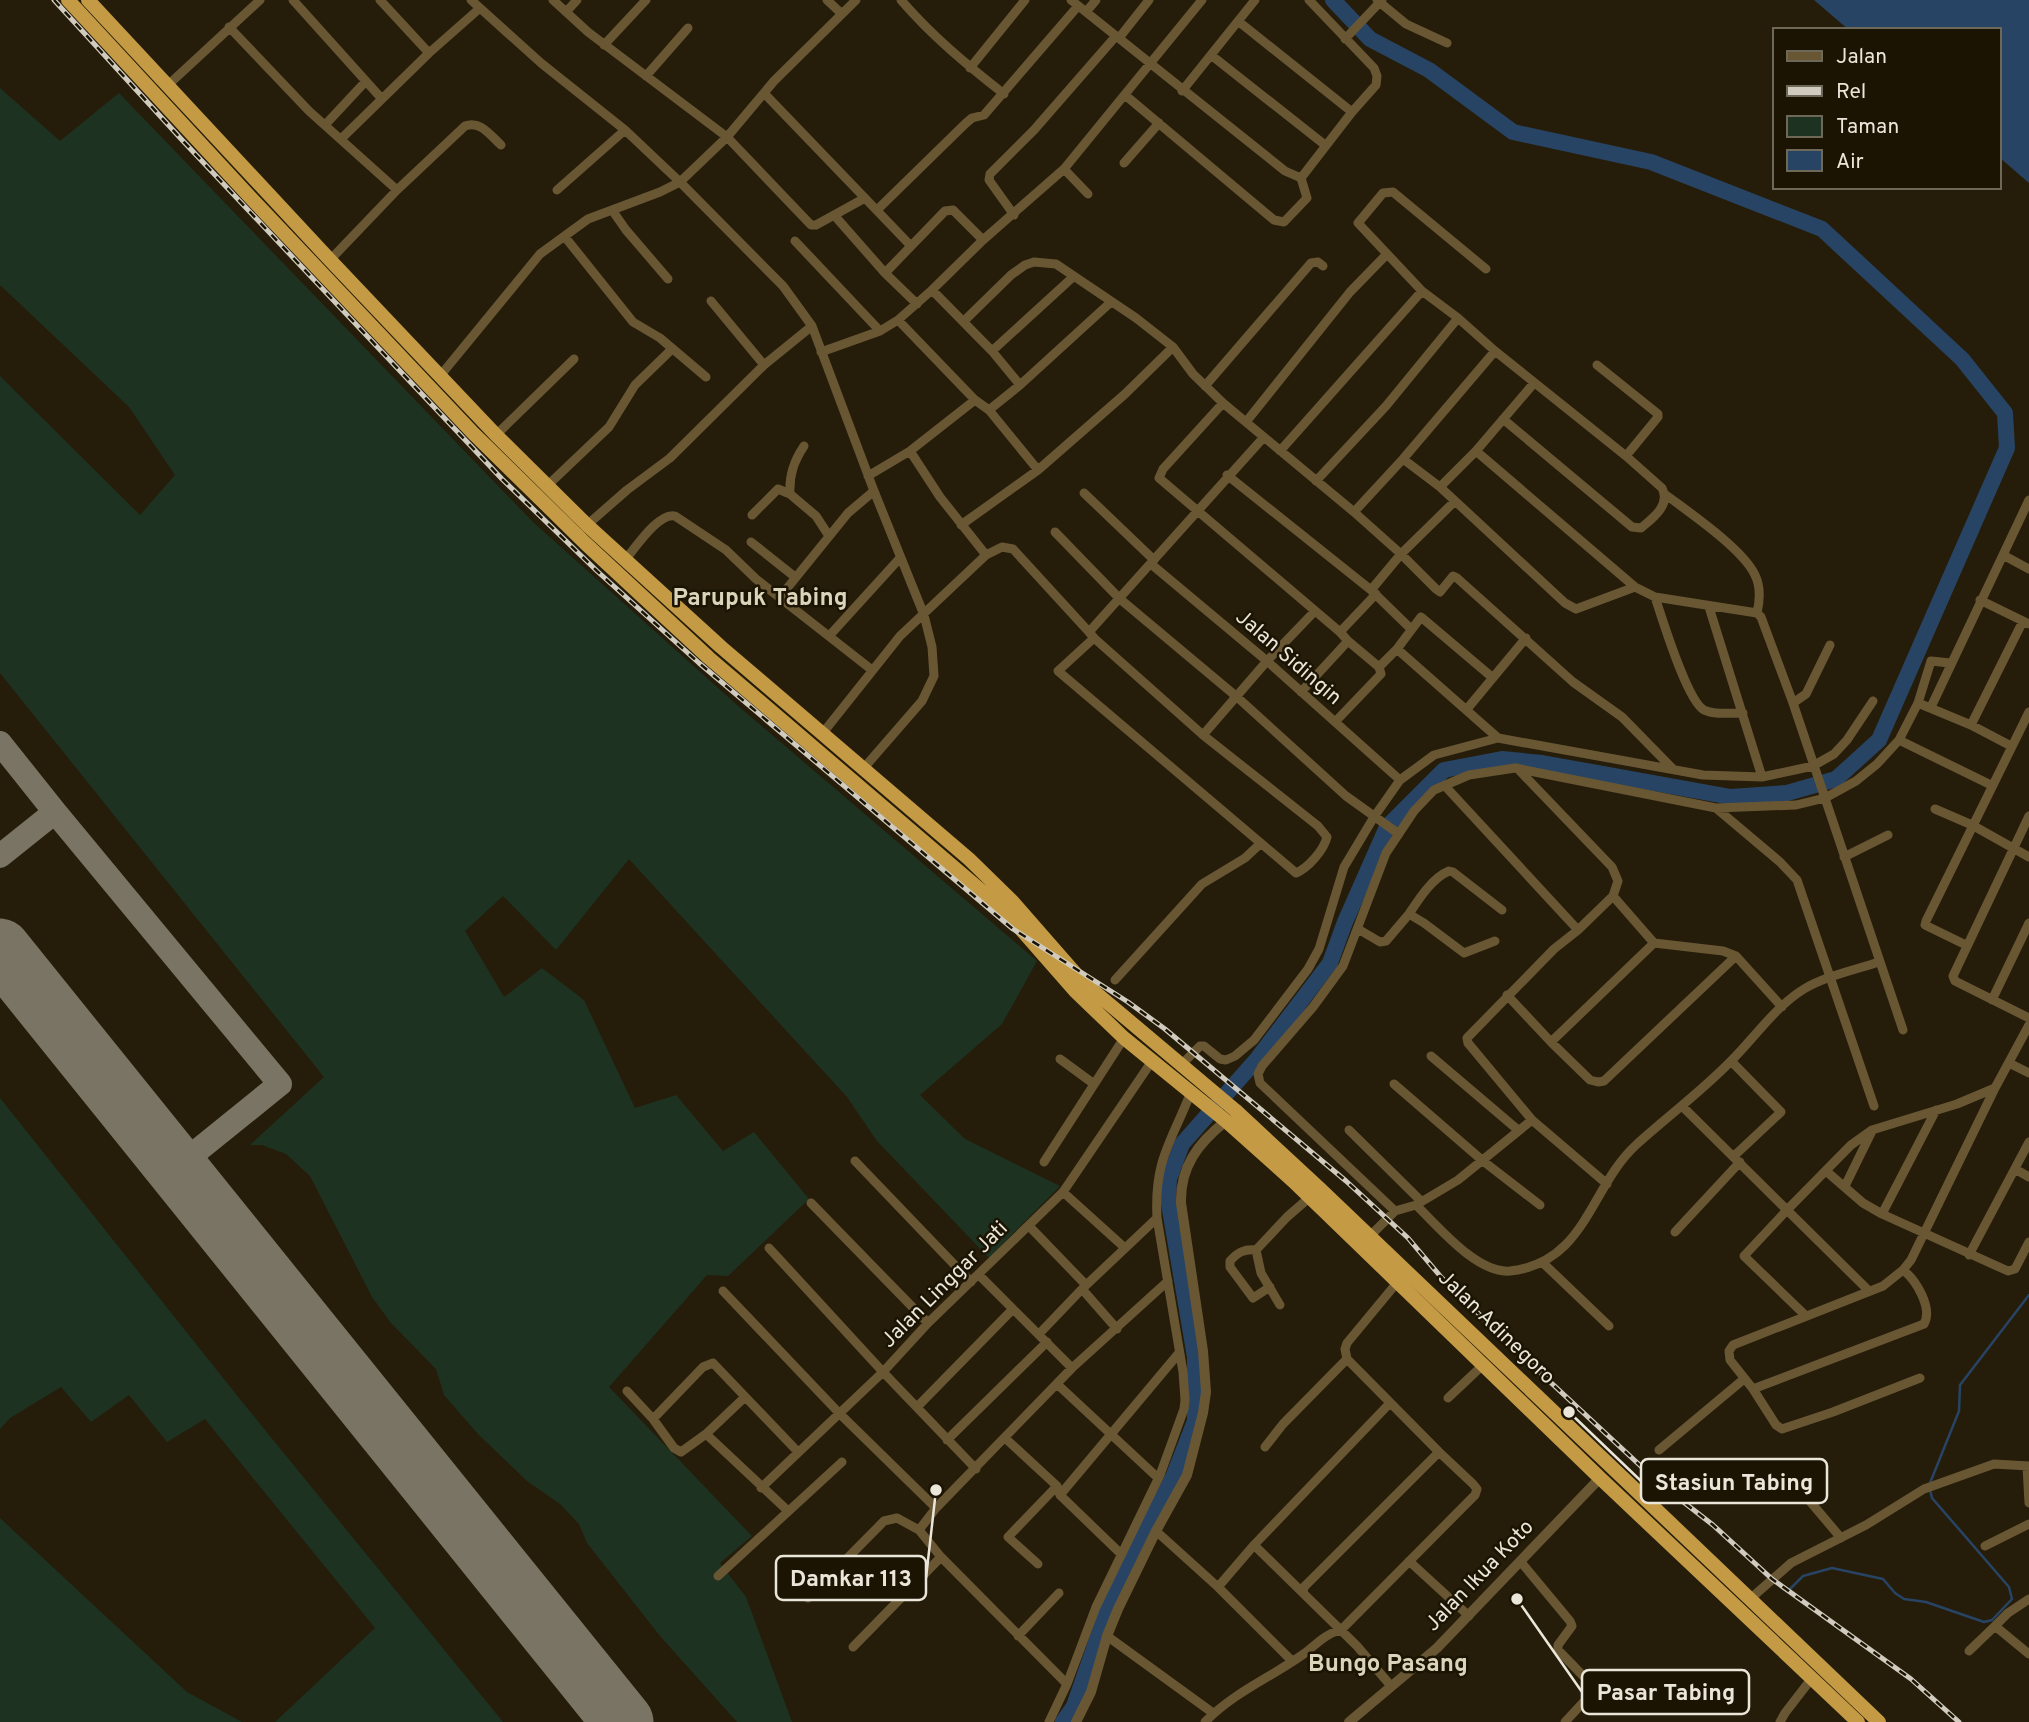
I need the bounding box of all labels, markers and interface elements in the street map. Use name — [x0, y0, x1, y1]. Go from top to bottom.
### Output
legend — [1773, 28, 2001, 189]
text: Jalan — [1836, 44, 1887, 71]
text: Rel — [1836, 79, 1866, 106]
text: Taman — [1836, 114, 1899, 141]
text: Air — [1836, 149, 1864, 176]
district label: Parupuk Tabing — [672, 584, 848, 614]
street label: Jalan Sidingin — [1229, 604, 1347, 712]
street label: Jalan Linggar Jati — [876, 1216, 1014, 1354]
street label: Jalan Adinegoro — [1432, 1265, 1560, 1391]
callout: Stasiun Tabing — [1641, 1459, 1827, 1503]
text: Stasiun Tabing — [1655, 1470, 1813, 1499]
street label: Jalan Ikua Koto — [1420, 1514, 1540, 1638]
callout: Damkar 113 — [776, 1556, 926, 1600]
text: Damkar 113 — [790, 1566, 912, 1595]
district label: Bungo Pasang — [1308, 1650, 1468, 1680]
callout: Pasar Tabing — [1582, 1670, 1749, 1714]
text: Pasar Tabing — [1597, 1680, 1735, 1709]

